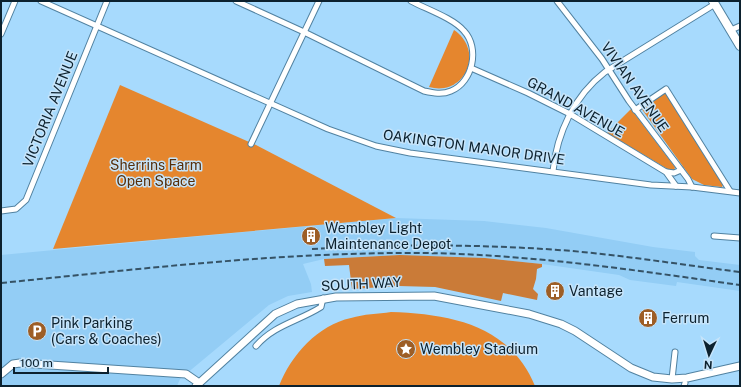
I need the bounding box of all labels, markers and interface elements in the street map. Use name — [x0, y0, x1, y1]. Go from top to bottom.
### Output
street label: VIVIAN AVENUE — [598, 39, 672, 135]
street label: VICTORIA AVENUE — [19, 49, 81, 169]
street label: GRAND AVENUE — [524, 74, 628, 140]
street label: OAKINGTON MANOR DRIVE — [382, 126, 566, 168]
park label: Sherrins Farm Open Space — [110, 157, 202, 189]
place label: Wembley Light Maintenance Depot — [325, 220, 451, 252]
building icon: Wembley Light Maintenance Depot — [300, 225, 322, 247]
street label: SOUTH WAY — [320, 274, 402, 294]
building icon: Vantage — [544, 280, 566, 302]
place label: Vantage — [569, 283, 623, 299]
building icon: Ferrum — [637, 307, 659, 329]
place label: Ferrum — [662, 310, 709, 326]
place label: Pink Parking (Cars & Coaches) — [51, 315, 162, 347]
parking icon: Pink Parking (Cars & Coaches) — [26, 320, 48, 342]
north arrow — [689, 335, 729, 375]
place icon: Wembley Stadium — [395, 338, 417, 360]
place label: Wembley Stadium — [420, 341, 538, 357]
scale bar — [14, 349, 108, 375]
text: 100 m — [20, 356, 53, 370]
text: N — [704, 359, 713, 371]

